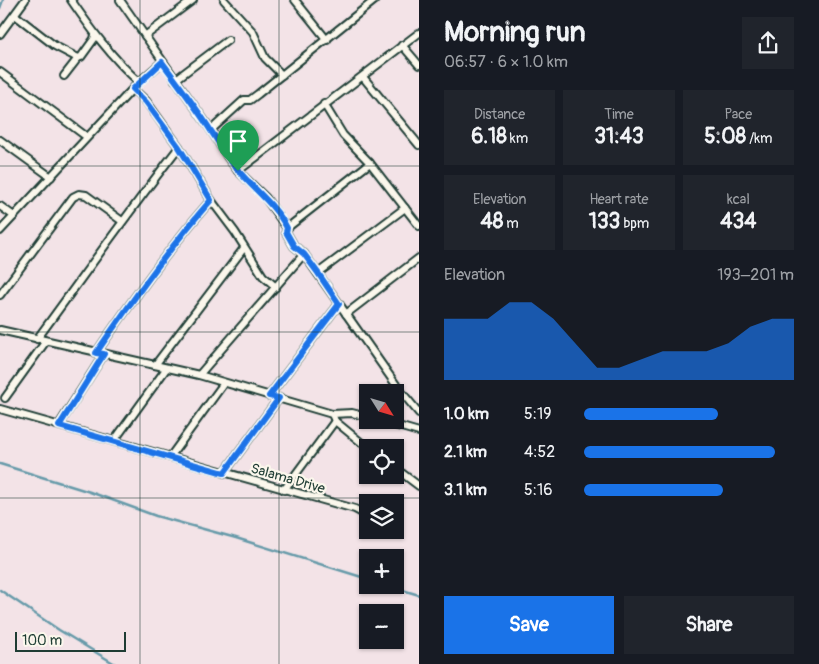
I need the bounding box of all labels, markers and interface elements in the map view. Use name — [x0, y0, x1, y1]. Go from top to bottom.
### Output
text: Morning run — [444, 15, 586, 50]
button: share — [742, 17, 794, 69]
text: 06:57 · 6 × 1.0 km — [444, 52, 568, 72]
text: Distance — [474, 106, 525, 123]
text: Time — [604, 106, 634, 123]
text: Pace — [724, 106, 752, 123]
pin — [217, 120, 259, 171]
text: 6.18 — [471, 123, 507, 150]
text: 31:43 — [594, 123, 644, 150]
text: 5:08 — [704, 123, 746, 150]
icon: arrive — [224, 127, 252, 155]
text: km — [507, 130, 528, 147]
text: /km — [746, 130, 772, 147]
text: Elevation — [473, 191, 526, 208]
text: Heart rate — [589, 191, 649, 208]
text: kcal — [727, 191, 750, 208]
text: 48 — [481, 208, 503, 235]
text: 133 — [589, 208, 620, 235]
text: 434 — [720, 208, 756, 235]
text: m — [503, 215, 519, 232]
text: bpm — [620, 215, 649, 232]
text: Elevation — [444, 265, 505, 285]
text: 193–201 m — [717, 265, 794, 285]
north arrow — [359, 384, 404, 429]
map controls — [359, 384, 404, 649]
text: 1.0 km — [444, 404, 489, 424]
text: 5:19 — [524, 404, 551, 424]
button: locate — [359, 439, 404, 484]
text: 2.1 km — [444, 442, 487, 462]
text: 4:52 — [524, 442, 555, 462]
street label: Salama Drive — [249, 460, 327, 497]
text: 3.1 km — [444, 480, 487, 500]
text: 5:16 — [524, 480, 553, 500]
button: layers — [359, 494, 404, 539]
button: + — [359, 549, 404, 594]
button: Save — [444, 596, 614, 654]
button: Share — [624, 596, 794, 654]
button: − — [359, 604, 404, 649]
scale bar — [15, 629, 126, 652]
text: 100 m — [22, 632, 62, 649]

